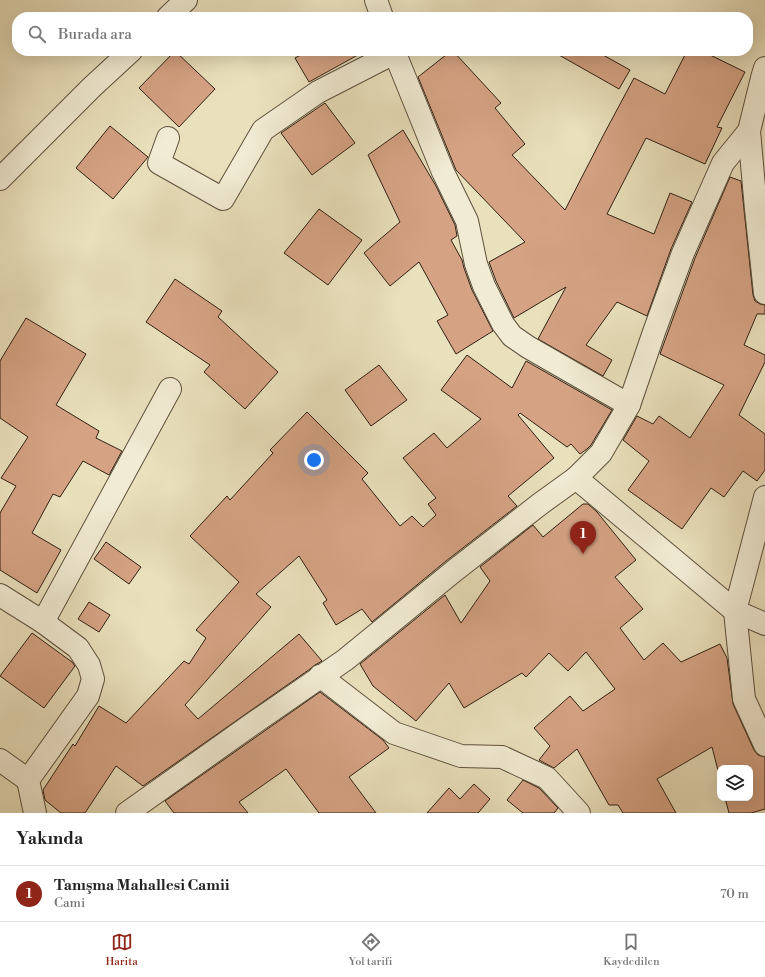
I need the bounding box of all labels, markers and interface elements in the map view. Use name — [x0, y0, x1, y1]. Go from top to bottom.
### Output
search box — [12, 12, 753, 56]
icon: search — [26, 23, 48, 45]
text: Burada ara — [58, 25, 132, 44]
your location — [304, 450, 324, 470]
pin: 1 — [570, 521, 596, 554]
map controls — [717, 765, 753, 801]
button: layers — [717, 765, 753, 801]
text: Yakında — [16, 828, 83, 850]
text: Tanışma Mahallesi Camii — [54, 876, 229, 895]
text: 1 — [26, 886, 32, 902]
text: 70 m — [720, 886, 749, 902]
text: Cami — [54, 895, 85, 911]
tab: Harita — [105, 931, 138, 969]
tab: Yol tarifi — [349, 931, 392, 969]
tab: Kaydedilen — [603, 931, 660, 969]

